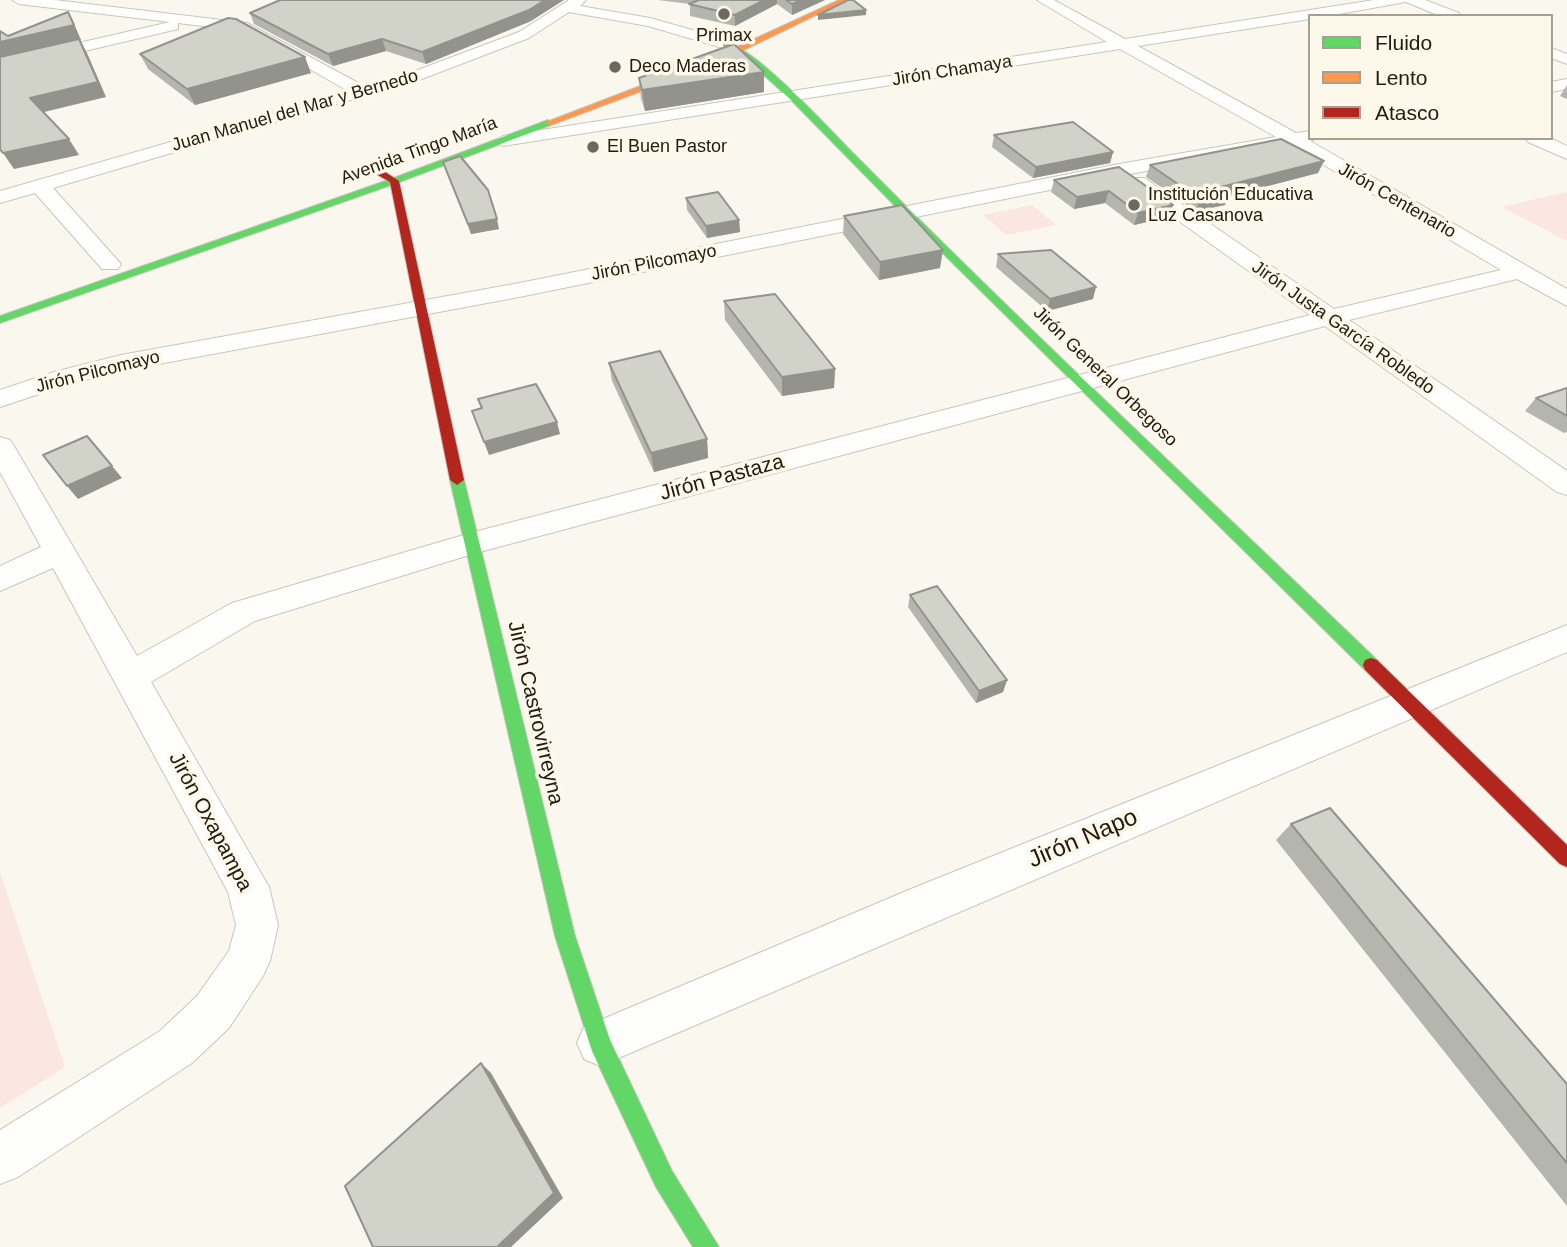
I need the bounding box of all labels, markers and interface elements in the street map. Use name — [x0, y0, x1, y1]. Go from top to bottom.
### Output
marker: Primax — [716, 6, 732, 22]
legend — [1308, 14, 1553, 140]
place label: Primax — [696, 25, 752, 47]
text: Fluido — [1375, 31, 1432, 54]
street label: Jirón Chamaya — [891, 51, 1013, 91]
place label: Deco Maderas — [629, 56, 746, 78]
marker: Deco Maderas — [607, 59, 623, 75]
street label: Juan Manuel del Mar y Bernedo — [169, 65, 421, 157]
text: Lento — [1375, 66, 1428, 89]
text: Atasco — [1375, 101, 1439, 124]
street label: Avenida Tingo María — [338, 113, 500, 189]
place label: El Buen Pastor — [607, 136, 727, 158]
marker: El Buen Pastor — [585, 139, 601, 155]
street label: Jirón Centenario — [1334, 159, 1460, 243]
place label: Institución Educativa Luz Casanova — [1148, 184, 1313, 227]
marker: Institución Educativa Luz Casanova — [1126, 197, 1142, 213]
street label: Jirón Pilcomayo — [590, 240, 718, 286]
street label: Jirón Justa García Robledo — [1247, 257, 1439, 399]
street label: Jirón General Orbegoso — [1028, 303, 1182, 451]
street label: Jirón Pilcomayo — [34, 346, 162, 398]
street label: Jirón Pastaza — [657, 449, 787, 507]
street label: Jirón Castrovirreyna — [502, 619, 568, 807]
street label: Jirón Oxapampa — [163, 748, 257, 896]
street label: Jirón Napo — [1024, 803, 1142, 875]

